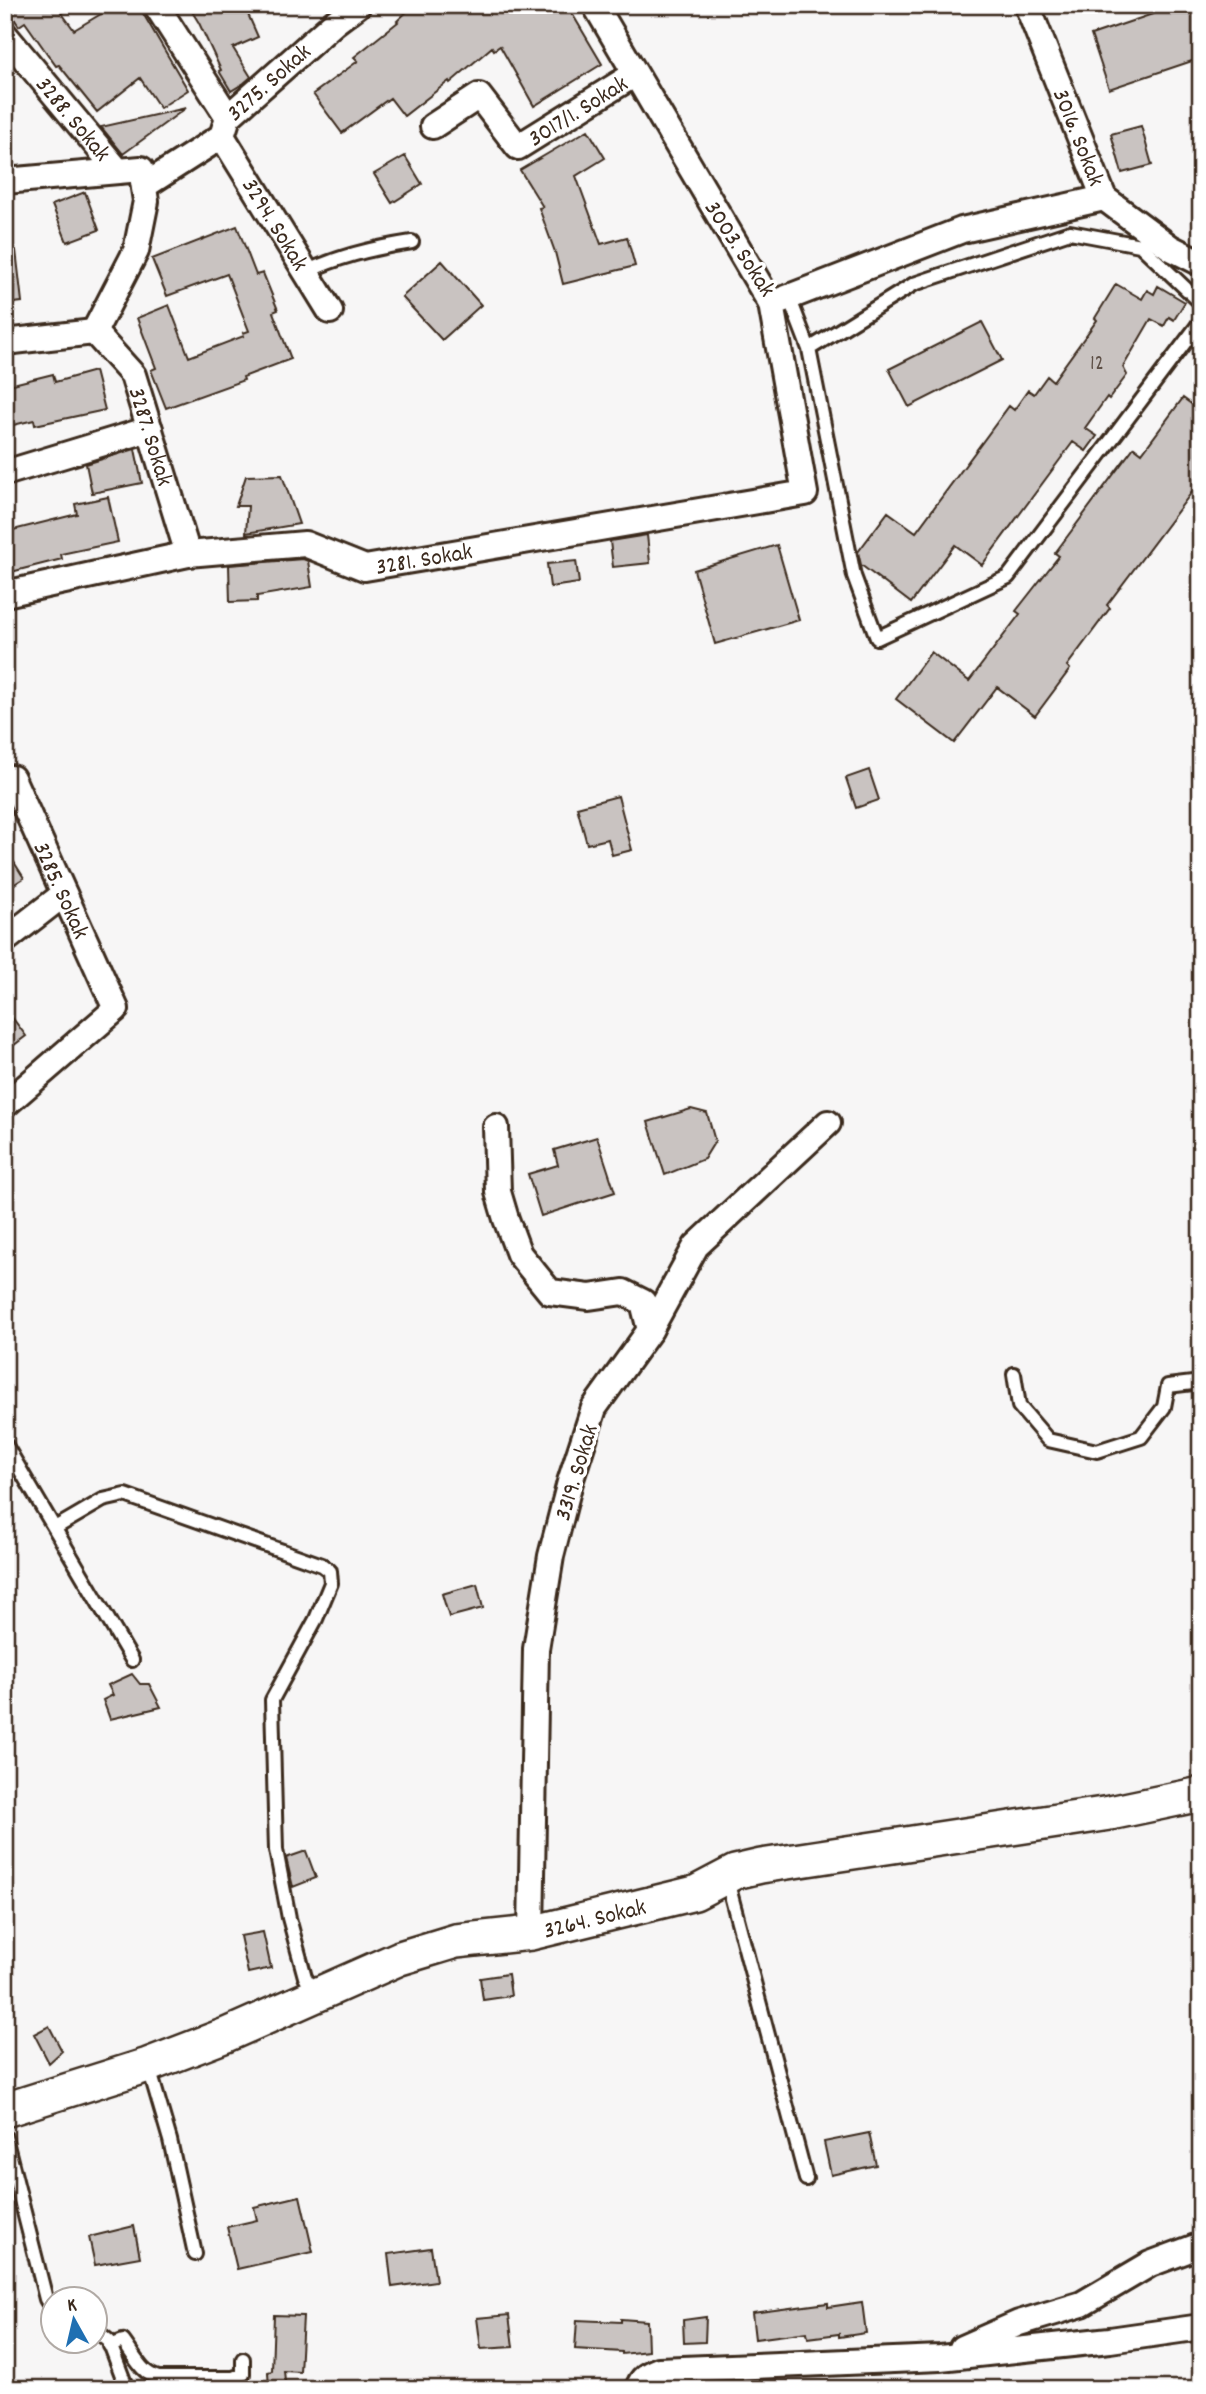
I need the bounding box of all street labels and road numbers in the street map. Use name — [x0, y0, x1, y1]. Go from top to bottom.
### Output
street label: 3275. Sokak — [220, 37, 320, 131]
street label: 3017/1. Sokak — [522, 68, 635, 157]
street label: 3288. Sokak — [26, 70, 117, 170]
street label: 3016. Sokak — [1042, 84, 1112, 192]
street label: 3294. Sokak — [232, 172, 315, 278]
street label: 3003. Sokak — [695, 195, 782, 305]
street label: 3287. Sokak — [118, 383, 180, 491]
street label: 3281. Sokak — [373, 536, 475, 586]
street label: 3285. Sokak — [23, 837, 96, 945]
street label: 3319. Sokak — [547, 1420, 609, 1525]
street label: 3264. Sokak — [540, 1892, 650, 1949]

